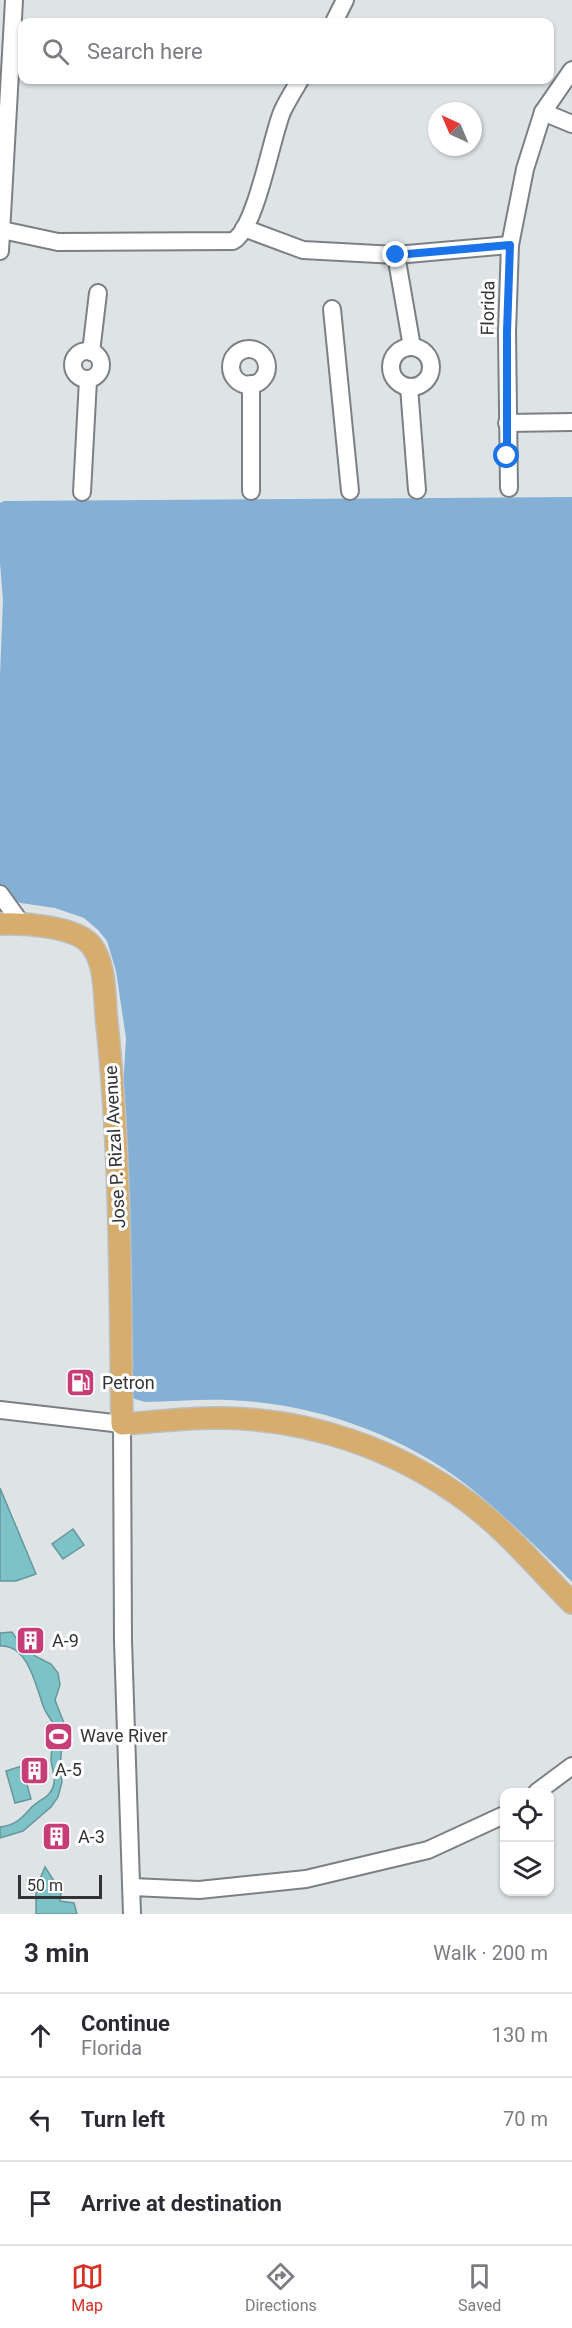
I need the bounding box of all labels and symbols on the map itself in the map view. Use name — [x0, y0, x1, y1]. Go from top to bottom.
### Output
north arrow — [428, 102, 482, 156]
route end — [382, 241, 408, 267]
street label: Florida — [477, 280, 498, 336]
route start — [493, 442, 519, 468]
street label: Jose P. Rizal Avenue — [100, 1065, 129, 1229]
fuel station icon: Petron — [65, 1367, 97, 1399]
place label: Petron — [102, 1372, 155, 1393]
building icon: A-9 — [15, 1625, 47, 1657]
place label: A-9 — [52, 1630, 79, 1651]
sports icon: Wave River — [43, 1720, 75, 1752]
place label: Wave River — [80, 1725, 168, 1746]
building icon: A-5 — [18, 1754, 50, 1786]
place label: A-5 — [55, 1759, 82, 1780]
building icon: A-3 — [41, 1821, 73, 1853]
place label: A-3 — [78, 1826, 105, 1847]
scale bar — [18, 1872, 102, 1900]

